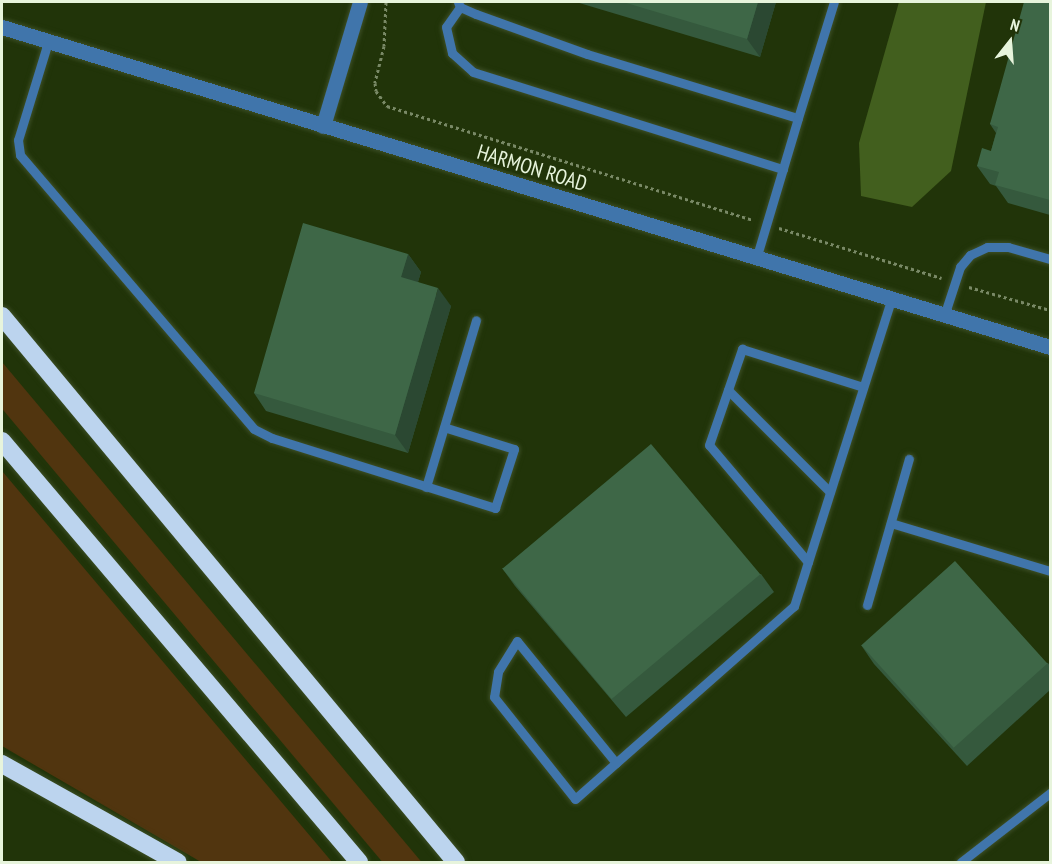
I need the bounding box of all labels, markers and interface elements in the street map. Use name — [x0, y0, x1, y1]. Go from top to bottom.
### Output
north arrow — [980, 12, 1040, 72]
text: N — [1008, 14, 1022, 36]
street label: HARMON ROAD — [474, 139, 590, 197]

